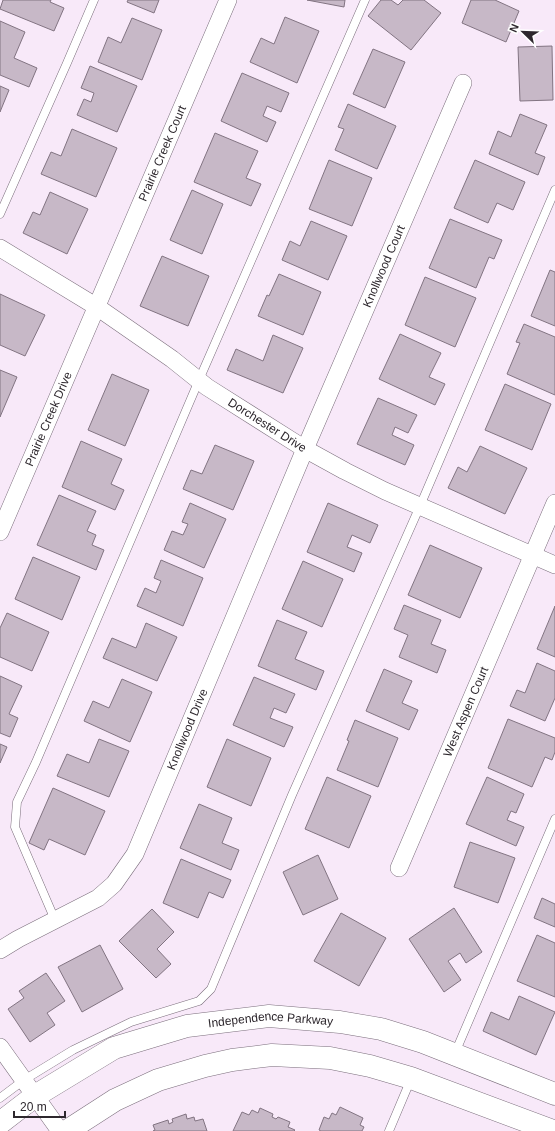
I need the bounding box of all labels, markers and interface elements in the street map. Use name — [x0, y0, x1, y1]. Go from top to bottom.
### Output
north arrow — [503, 12, 543, 52]
text: N — [507, 22, 521, 34]
street label: Prairie Creek Court — [136, 103, 189, 203]
street label: Knollwood Court — [360, 223, 408, 310]
street label: Prairie Creek Drive — [22, 369, 75, 468]
street label: Dorchester Drive — [225, 395, 309, 455]
street label: West Aspen Court — [440, 664, 491, 759]
street label: Knollwood Drive — [164, 686, 211, 772]
street label: Independence Parkway — [207, 1009, 334, 1030]
scale bar — [14, 1093, 65, 1119]
text: 20 m — [20, 1100, 47, 1114]

